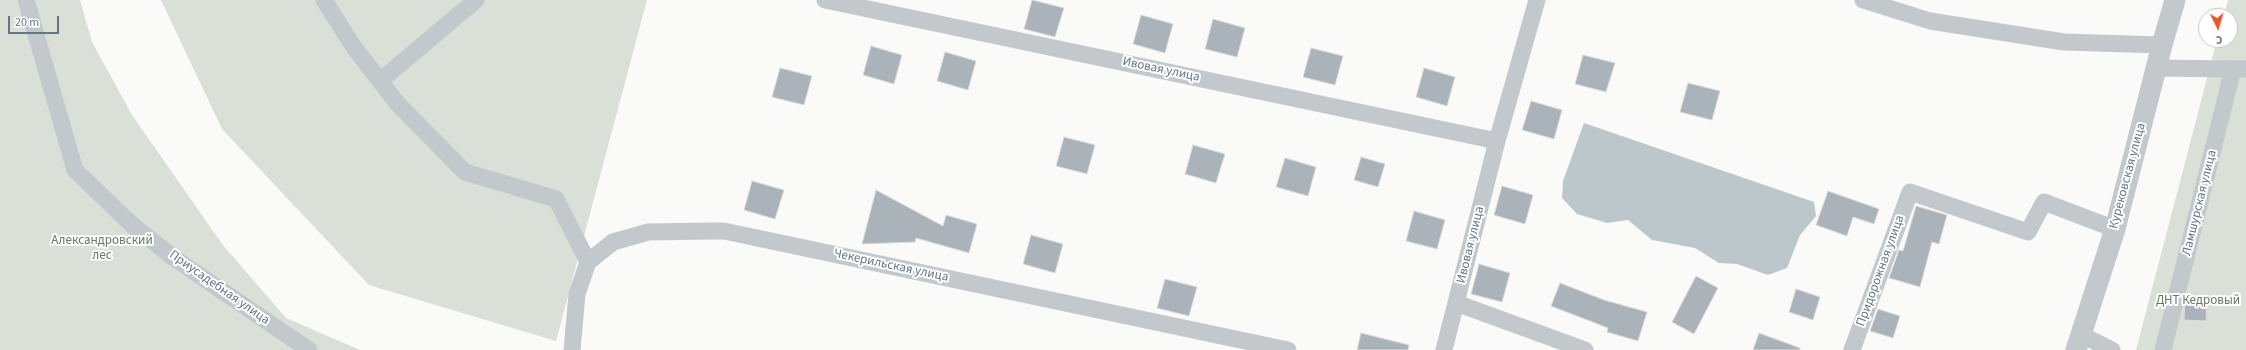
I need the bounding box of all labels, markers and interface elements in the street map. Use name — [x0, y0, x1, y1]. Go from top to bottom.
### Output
scale bar — [10, 8, 61, 34]
north arrow — [2198, 8, 2238, 48]
text: 20 m — [15, 14, 39, 31]
text: С — [2215, 32, 2223, 47]
street label: Ивовая улица — [1121, 54, 1201, 86]
street label: Курековская улица — [2106, 121, 2150, 231]
street label: Ламшурская улица — [2179, 149, 2221, 257]
street label: Ивовая улица — [1454, 205, 1488, 285]
street label: Придорожная улица — [1854, 213, 1908, 329]
park label: Александровский лес — [51, 233, 153, 264]
street label: Чекерильская улица — [832, 246, 950, 286]
street label: Приусадебная улица — [166, 247, 272, 329]
park label: ДНТ Кедровый — [2156, 293, 2240, 309]

